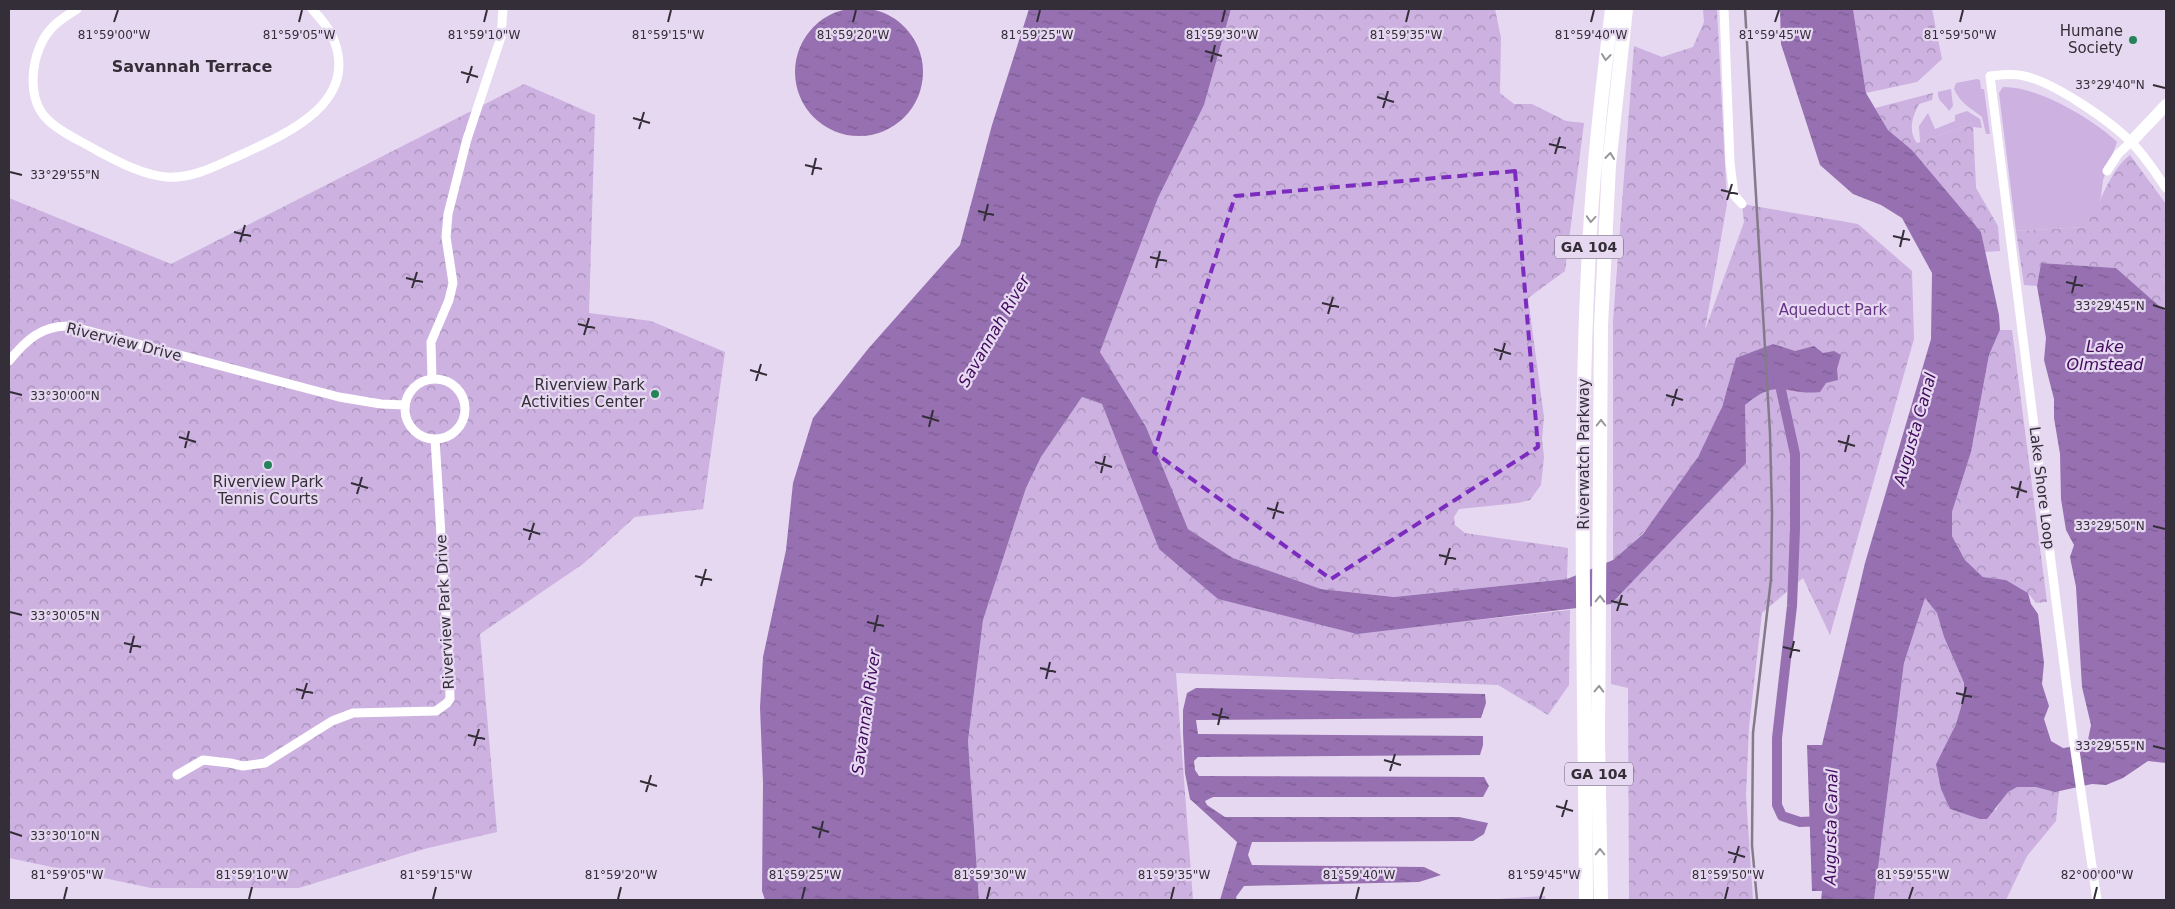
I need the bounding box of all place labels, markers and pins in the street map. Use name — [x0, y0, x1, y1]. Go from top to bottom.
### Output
place label: Humane Society — [2060, 22, 2123, 57]
marker: Humane Society — [2127, 34, 2139, 46]
place label: Riverview Park Activities Center — [521, 376, 646, 411]
marker: Riverview Park Activities Center — [649, 388, 661, 400]
marker: Riverview Park Tennis Courts — [262, 459, 274, 471]
place label: Riverview Park Tennis Courts — [213, 473, 324, 508]

